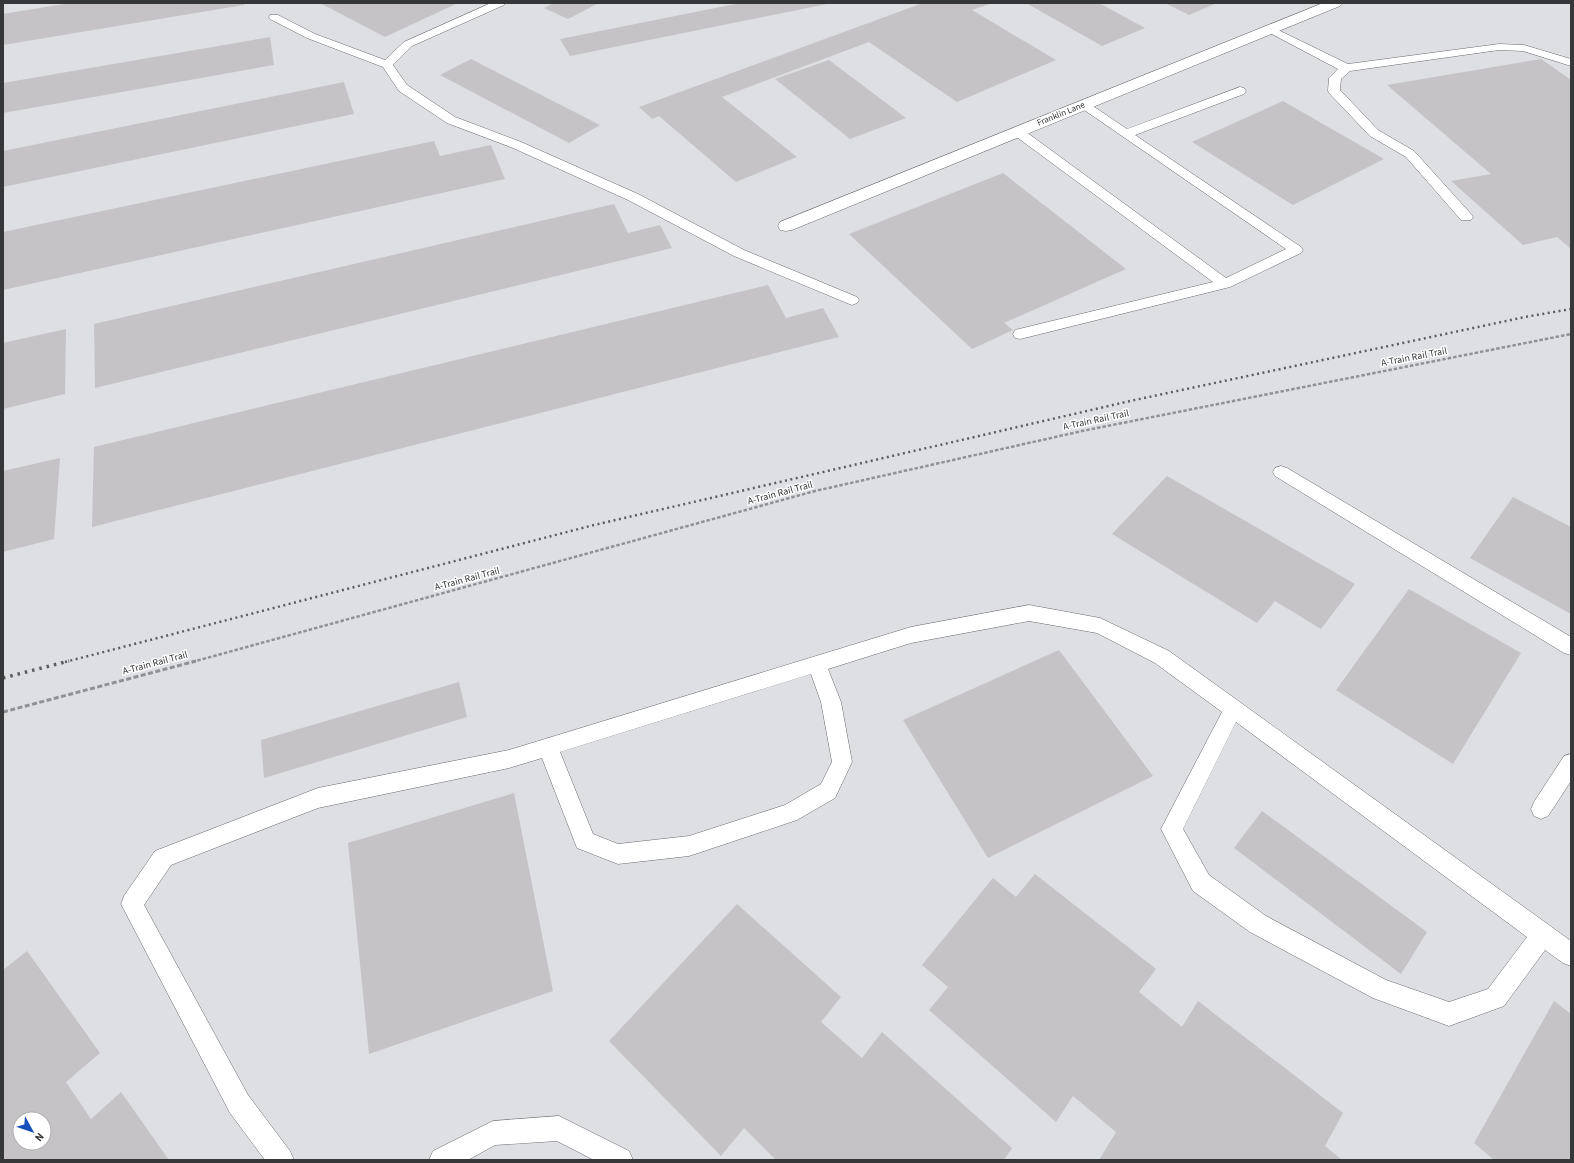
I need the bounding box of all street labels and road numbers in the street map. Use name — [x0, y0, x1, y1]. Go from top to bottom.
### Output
street label: Franklin Lane — [1035, 98, 1087, 130]
street label: A-Train Rail Trail — [1380, 344, 1449, 370]
street label: A-Train Rail Trail — [1062, 406, 1131, 434]
street label: A-Train Rail Trail — [746, 477, 815, 508]
street label: A-Train Rail Trail — [433, 563, 502, 594]
street label: A-Train Rail Trail — [121, 647, 190, 678]

